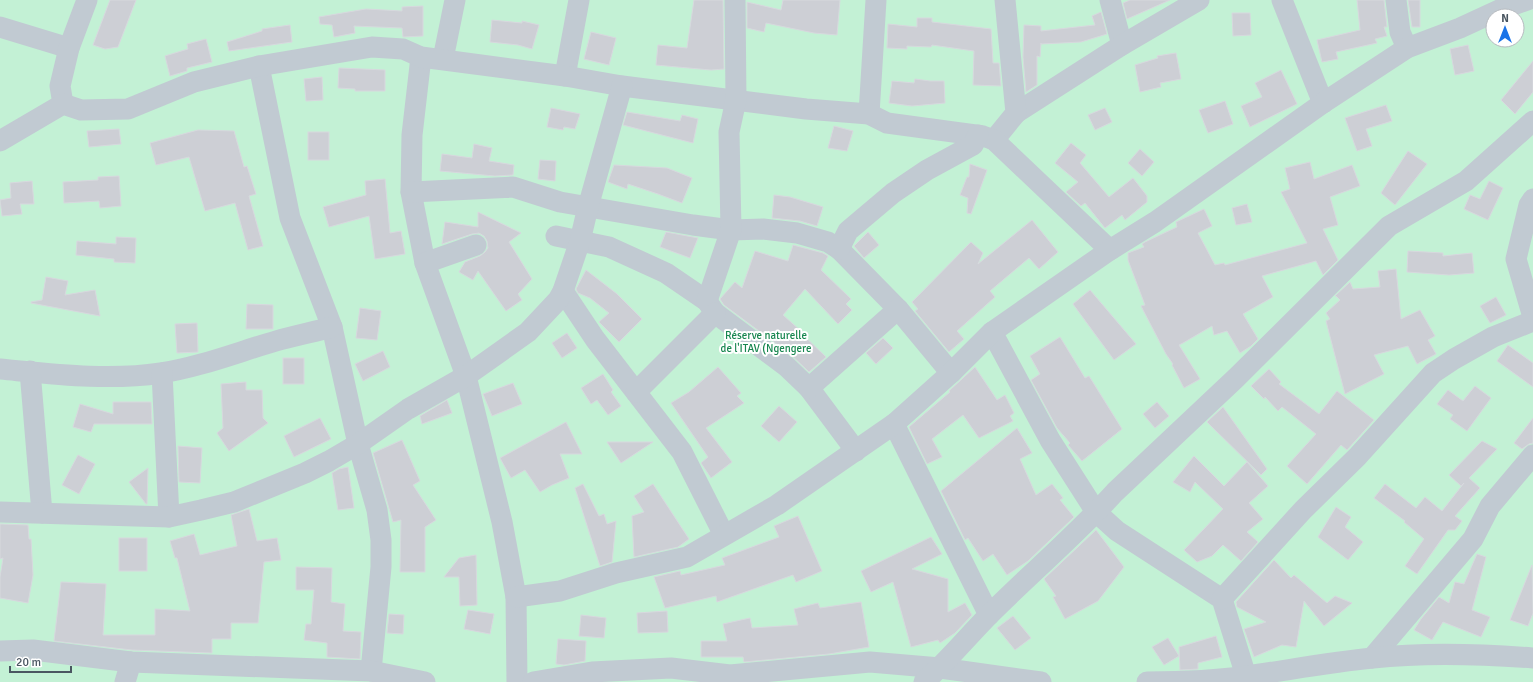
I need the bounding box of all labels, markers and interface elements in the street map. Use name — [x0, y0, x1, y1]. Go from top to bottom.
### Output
north arrow — [1485, 8, 1525, 48]
text: N — [1501, 12, 1509, 25]
park label: Réserve naturelle de l'ITAV (Ngengere — [721, 329, 811, 355]
scale bar — [10, 648, 71, 674]
text: 20 m — [16, 655, 41, 670]

